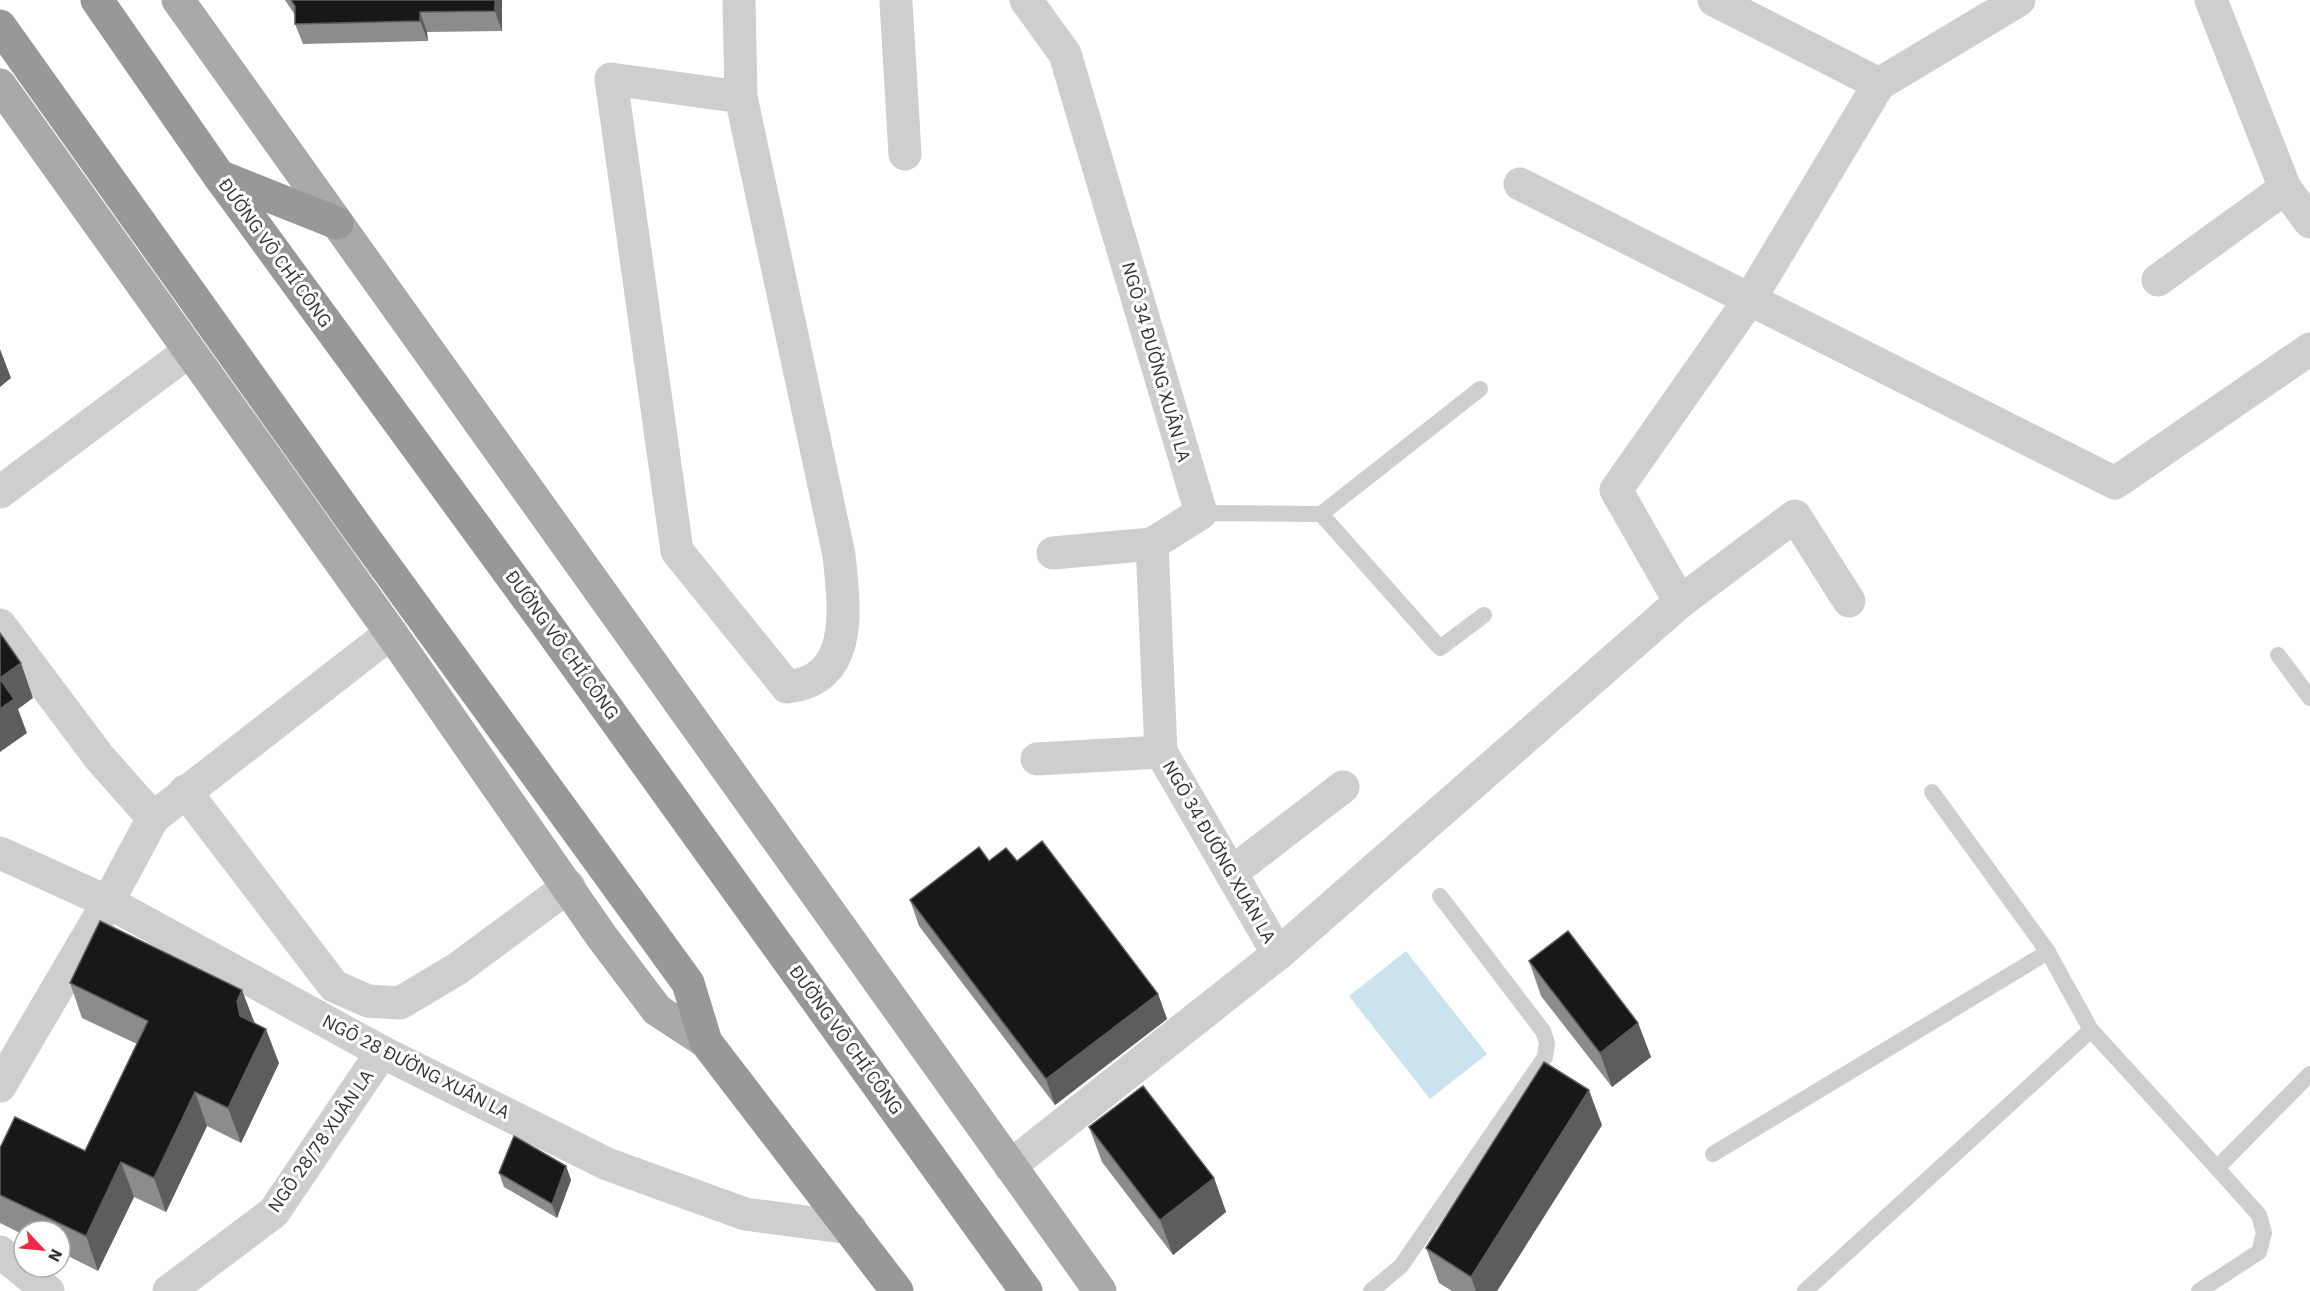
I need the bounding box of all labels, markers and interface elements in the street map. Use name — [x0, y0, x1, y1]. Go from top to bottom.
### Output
street label: ĐƯỜNG VÕ CHÍ CÔNG — [214, 173, 338, 332]
street label: NGÕ 34 ĐƯỜNG XUÂN LA — [1117, 259, 1197, 465]
street label: ĐƯỜNG VÕ CHÍ CÔNG — [501, 565, 625, 724]
street label: NGÕ 34 ĐƯỜNG XUÂN LA — [1158, 756, 1282, 948]
street label: ĐƯỜNG VÕ CHÍ CÔNG — [785, 960, 909, 1119]
street label: NGÕ 28 ĐƯỜNG XUÂN LA — [319, 1008, 515, 1124]
street label: NGÕ 28/78 XUÂN LA — [263, 1065, 379, 1217]
north arrow — [12, 1219, 72, 1279]
text: N — [44, 1246, 67, 1265]

